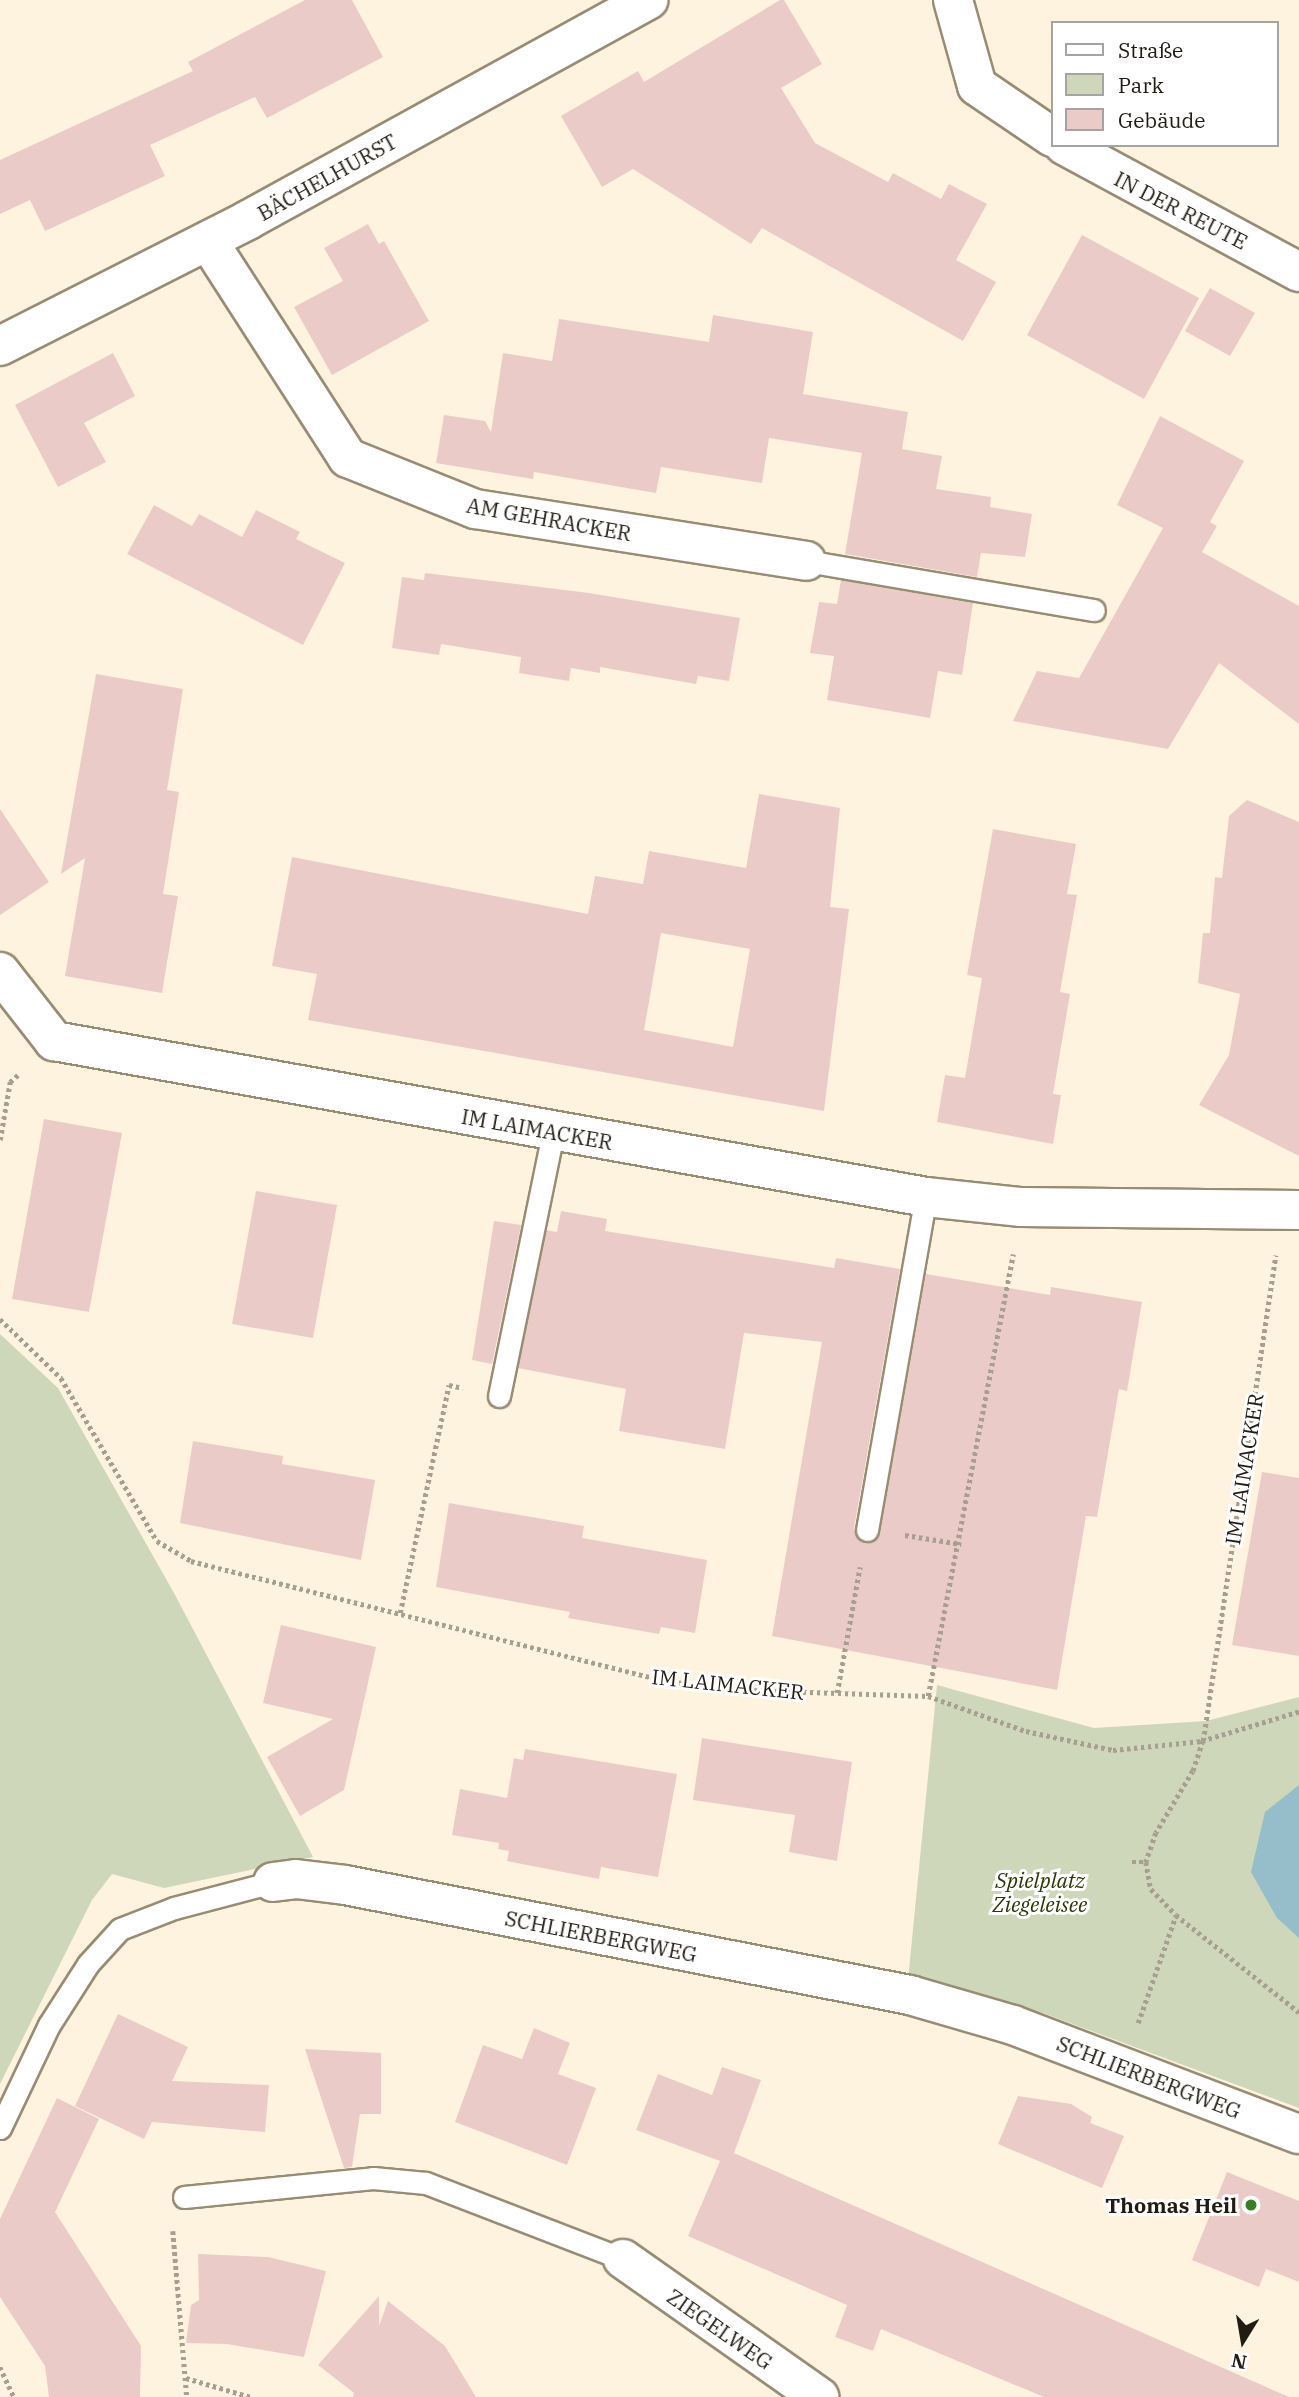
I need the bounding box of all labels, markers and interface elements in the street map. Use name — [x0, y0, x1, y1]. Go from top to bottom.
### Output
legend — [1050, 21, 1278, 147]
text: Straße — [1118, 36, 1183, 64]
text: Park — [1118, 71, 1164, 99]
text: Gebäude — [1118, 106, 1206, 134]
street label: BÄCHELHURST — [253, 128, 401, 226]
street label: IN DER REUTE — [1110, 166, 1252, 254]
street label: AM GEHRACKER — [465, 492, 633, 546]
street label: IM LAIMACKER — [459, 1103, 615, 1155]
street label: IM LAIMACKER — [1220, 1391, 1268, 1547]
street label: IM LAIMACKER — [651, 1663, 805, 1705]
park label: Spielplatz Ziegeleisee — [993, 1867, 1087, 1917]
street label: SCHLIERBERGWEG — [503, 1905, 699, 1967]
street label: SCHLIERBERGWEG — [1053, 2030, 1245, 2124]
place label: Thomas Heil — [1105, 2192, 1237, 2218]
marker: Thomas Heil — [1243, 2197, 1259, 2213]
street label: ZIEGELWEG — [662, 2283, 778, 2375]
north arrow — [1208, 2306, 1278, 2376]
text: N — [1229, 2348, 1249, 2375]

